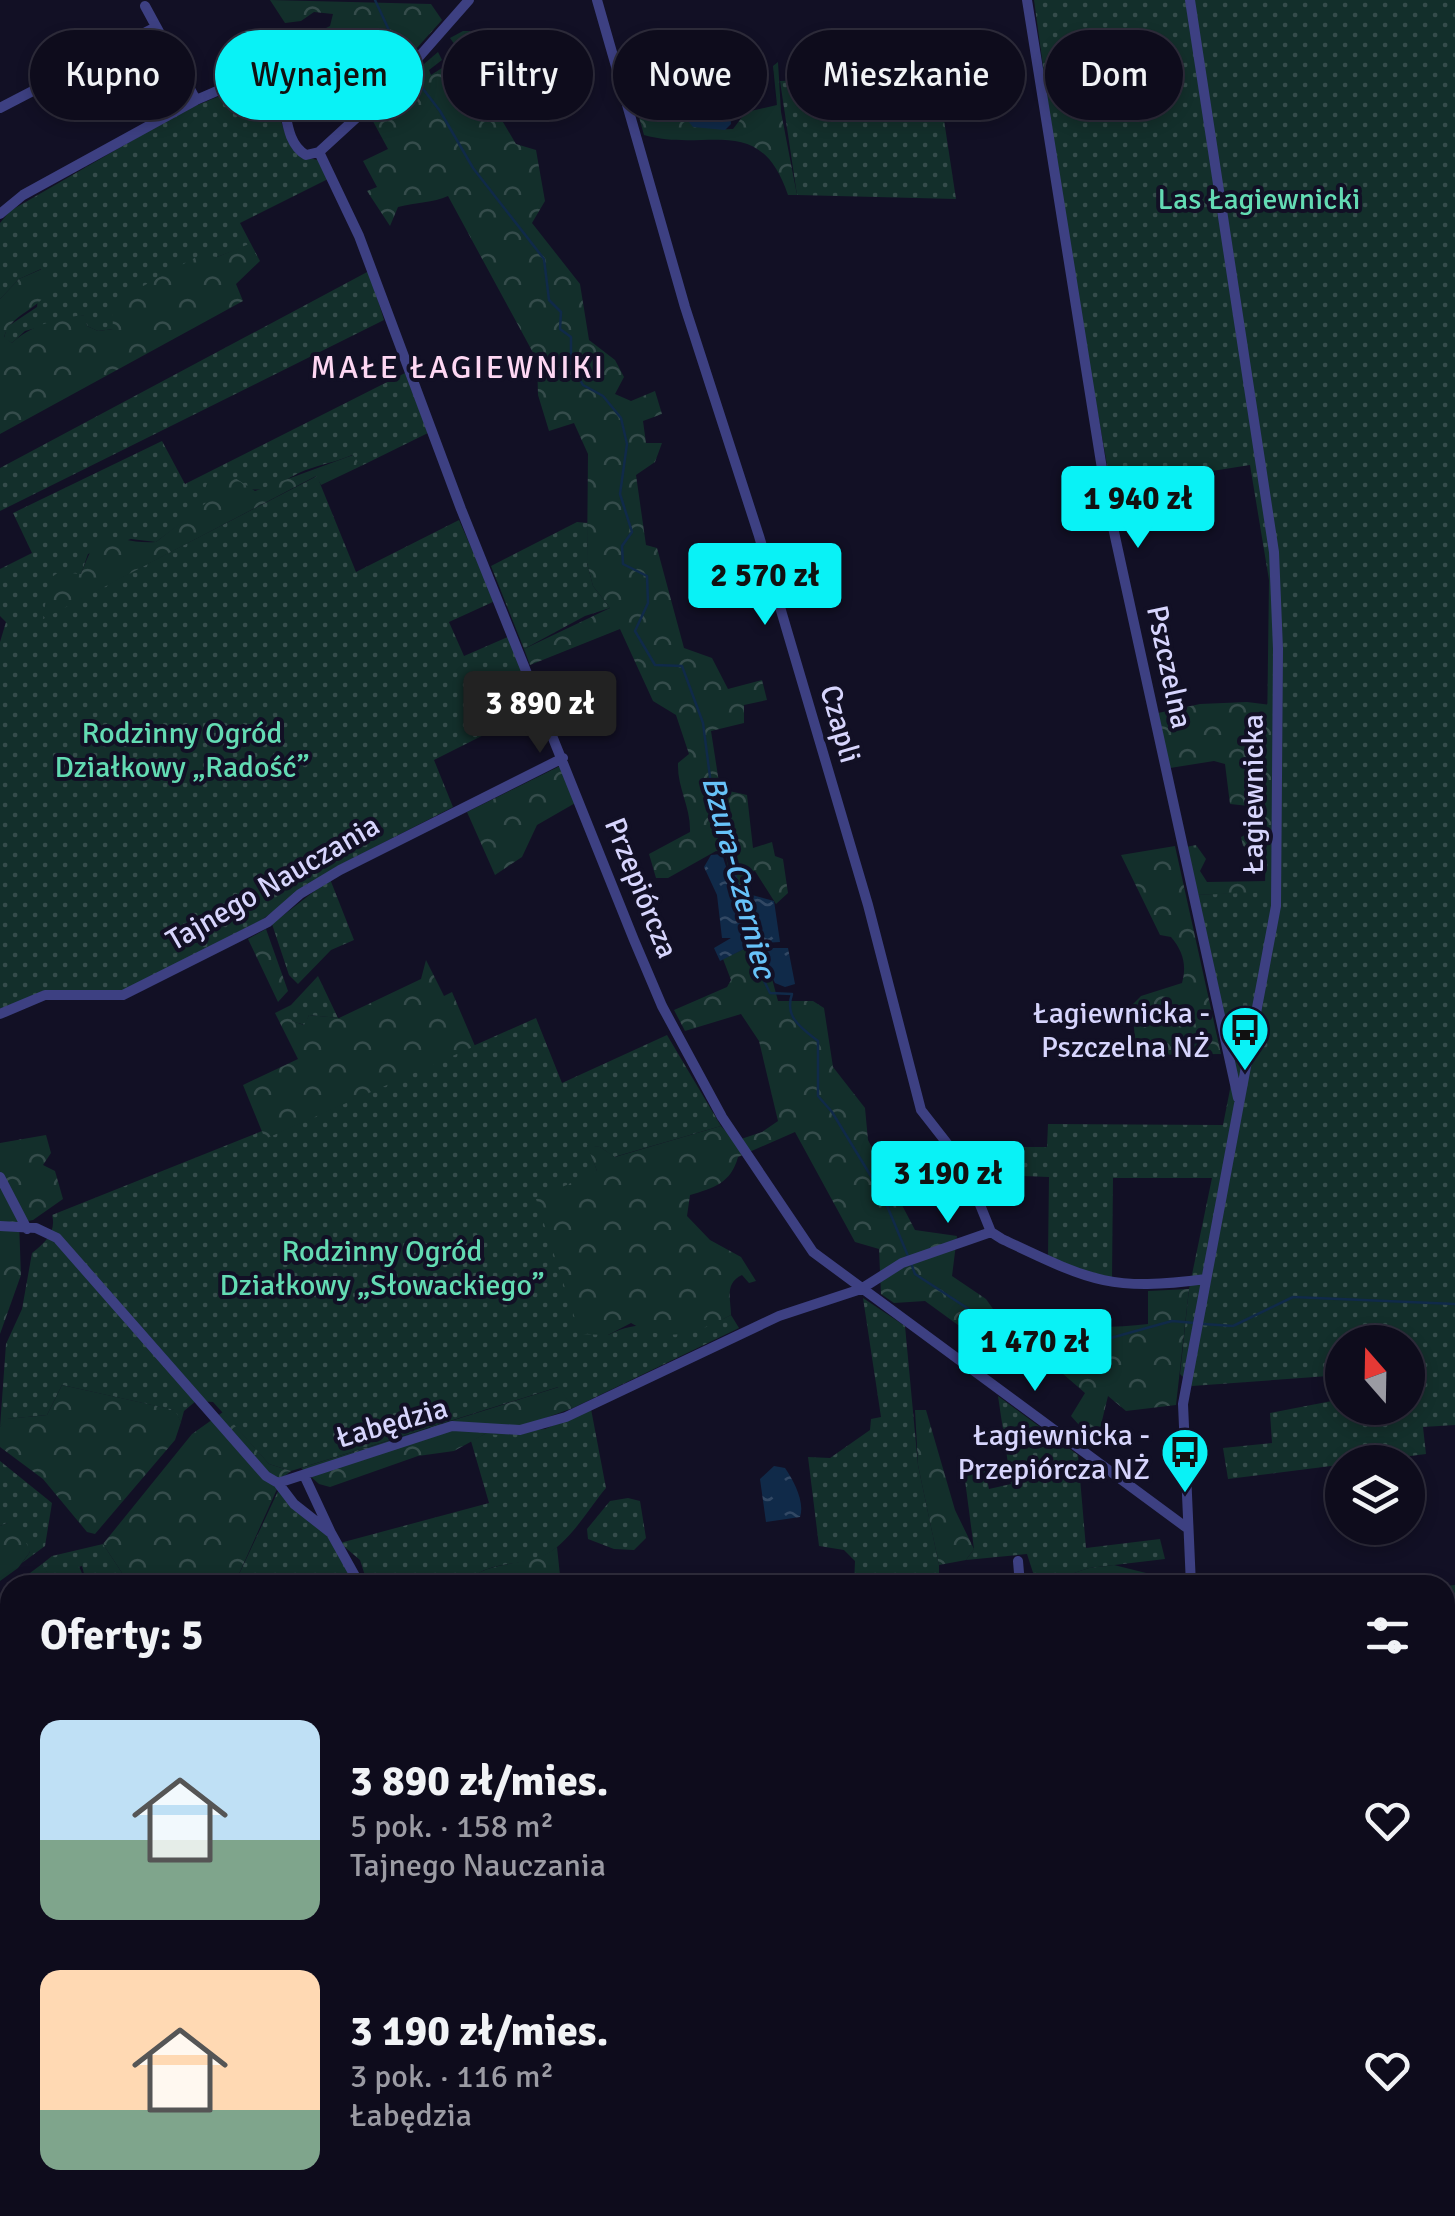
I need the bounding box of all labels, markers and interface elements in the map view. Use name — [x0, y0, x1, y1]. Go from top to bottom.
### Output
chip: Kupno — [30, 30, 195, 120]
chip: Wynajem — [215, 30, 423, 120]
chip: Filtry — [443, 30, 593, 120]
chip: Nowe — [613, 30, 767, 120]
chip: Mieszkanie — [787, 30, 1025, 120]
chip: Dom — [1045, 30, 1183, 120]
park label: Las Łagiewnicki — [1158, 181, 1360, 218]
district label: MAŁE ŁAGIEWNIKI — [310, 348, 606, 387]
pin: 1 940 zł — [1035, 466, 1241, 551]
text: 1 940 zł — [1083, 479, 1193, 518]
pin: 2 570 zł — [662, 543, 868, 628]
text: 2 570 zł — [710, 556, 820, 595]
street label: Pszczelna — [1138, 602, 1200, 732]
pin: 3 890 zł — [437, 671, 643, 756]
street label: Czapli — [811, 681, 869, 767]
text: 3 890 zł — [485, 684, 595, 723]
street label: Łagiewnicka — [1235, 714, 1272, 874]
park label: Rodzinny Ogród Działkowy „Radość” — [55, 715, 309, 786]
water label: Bzura-Czerniec — [693, 772, 785, 984]
street label: Tajnego Nauczania — [160, 807, 386, 959]
street label: Przepiórcza — [596, 812, 686, 964]
place label: Łagiewnicka - Pszczelna NŻ — [1033, 995, 1210, 1066]
bus stop icon: Łagiewnicka - Pszczelna NŻ — [1219, 1004, 1271, 1072]
pin: 3 190 zł — [845, 1141, 1051, 1226]
text: 3 190 zł — [893, 1154, 1003, 1193]
park label: Rodzinny Ogród Działkowy „Słowackiego” — [219, 1233, 545, 1304]
pin: 1 470 zł — [932, 1309, 1138, 1394]
text: 1 470 zł — [980, 1322, 1090, 1361]
north arrow — [1325, 1325, 1425, 1425]
map controls — [1325, 1325, 1425, 1545]
street label: Łabędzia — [332, 1389, 452, 1457]
place label: Łagiewnicka - Przepiórcza NŻ — [958, 1417, 1150, 1488]
bus stop icon: Łagiewnicka - Przepiórcza NŻ — [1159, 1426, 1211, 1494]
button: layers — [1325, 1445, 1425, 1545]
icon: filters — [1360, 1608, 1415, 1663]
text: Oferty: 5 — [40, 1610, 204, 1661]
text: 3 890 zł/mies. — [350, 1756, 608, 1807]
icon: home — [120, 1760, 240, 1880]
icon: heart — [1360, 1793, 1415, 1848]
text: 5 pok. · 158 m² — [350, 1807, 554, 1846]
text: Tajnego Nauczania — [350, 1846, 606, 1885]
text: 3 190 zł/mies. — [350, 2006, 608, 2057]
icon: home — [120, 2010, 240, 2130]
icon: heart — [1360, 2043, 1415, 2098]
text: 3 pok. · 116 m² — [350, 2057, 554, 2096]
text: Łabędzia — [350, 2096, 472, 2135]

